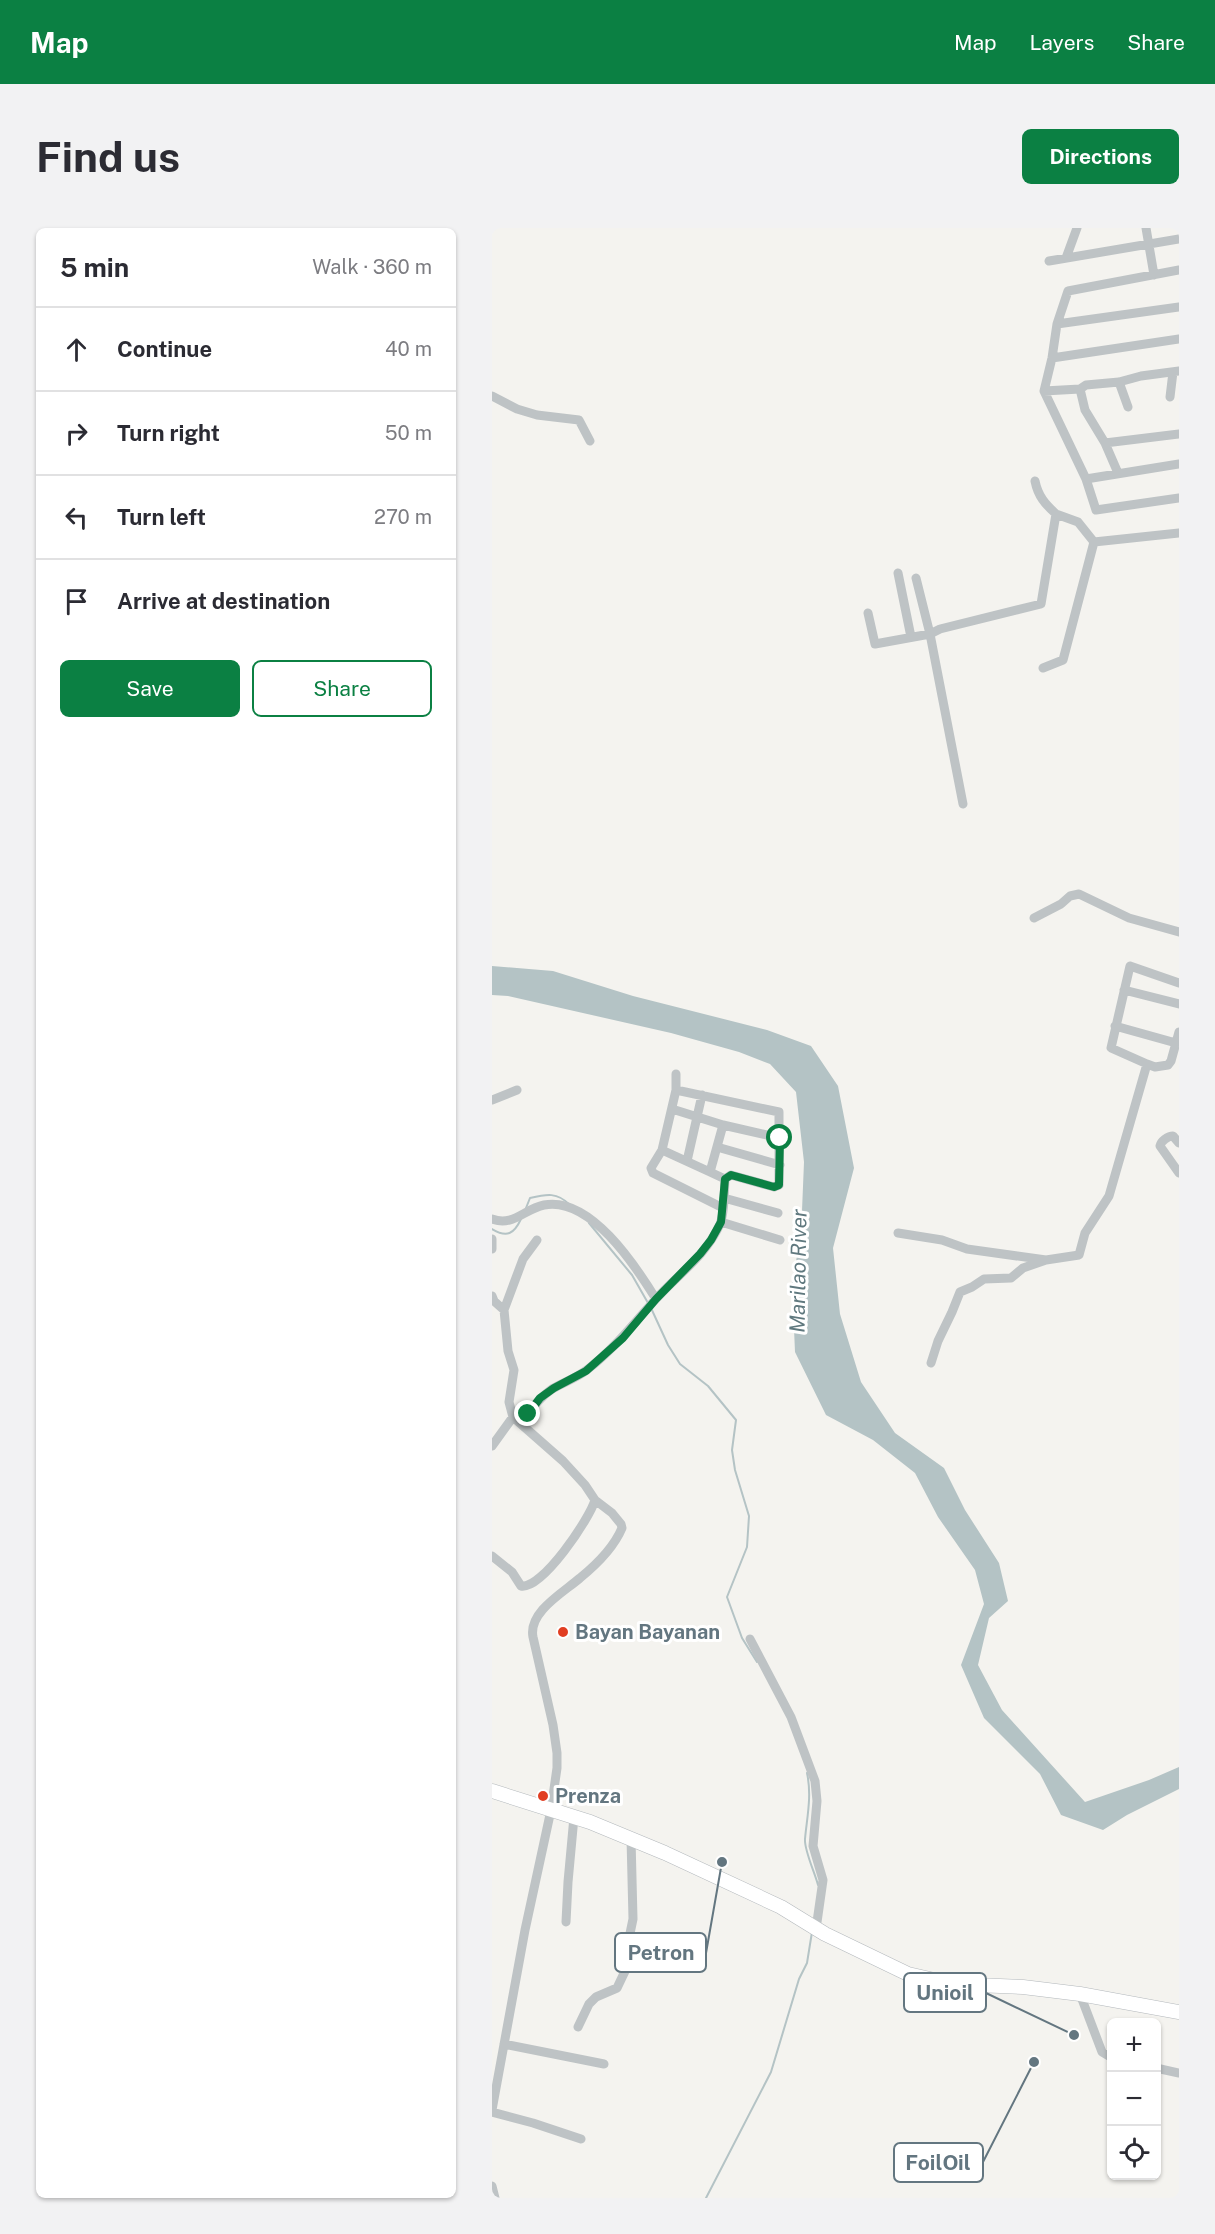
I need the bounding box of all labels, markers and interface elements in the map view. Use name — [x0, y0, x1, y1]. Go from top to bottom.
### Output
text: Map — [30, 26, 89, 59]
text: Map — [954, 30, 997, 55]
text: Layers — [1030, 30, 1094, 55]
text: Share — [1127, 30, 1185, 55]
button: Directions — [1022, 129, 1179, 184]
text: Find us — [36, 132, 180, 181]
text: 5 min — [60, 252, 129, 283]
text: Walk · 360 m — [312, 255, 432, 279]
icon: ahead — [60, 333, 93, 366]
text: Continue — [117, 336, 212, 362]
text: 40 m — [385, 337, 432, 361]
icon: right — [60, 417, 93, 450]
text: Turn right — [117, 420, 220, 446]
text: 50 m — [385, 421, 432, 445]
icon: left — [60, 501, 93, 534]
text: Turn left — [117, 504, 206, 530]
text: 270 m — [374, 505, 432, 529]
icon: arrive — [60, 585, 93, 618]
text: Arrive at destination — [117, 588, 330, 614]
button: Save — [60, 660, 240, 717]
button: Share — [252, 660, 432, 717]
route start — [766, 1124, 792, 1150]
water label: Marilao River — [784, 1208, 812, 1333]
route end — [514, 1400, 540, 1426]
place label: Bayan Bayanan — [575, 1620, 720, 1644]
marker: Bayan Bayanan — [556, 1625, 570, 1639]
place label: Prenza — [555, 1784, 621, 1808]
marker: Prenza — [536, 1789, 550, 1803]
callout: Petron — [615, 1933, 706, 1972]
text: Petron — [627, 1940, 695, 1965]
callout: Unioil — [904, 1973, 986, 2012]
text: Unioil — [916, 1980, 974, 2005]
map controls — [1107, 2018, 1161, 2180]
button: + — [1107, 2018, 1161, 2072]
button: − — [1107, 2072, 1161, 2126]
button: locate — [1107, 2126, 1161, 2180]
callout: FoilOil — [894, 2143, 983, 2182]
text: FoilOil — [905, 2150, 971, 2175]

